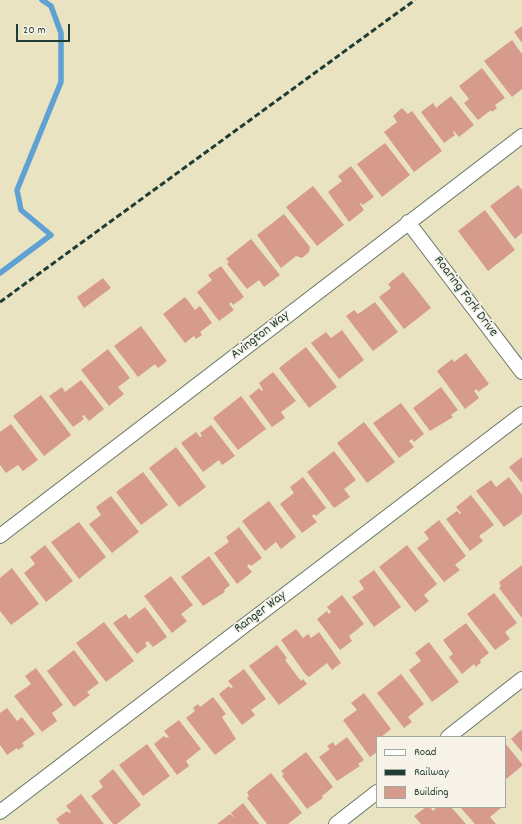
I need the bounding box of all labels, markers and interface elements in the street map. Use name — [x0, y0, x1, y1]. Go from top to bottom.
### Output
scale bar — [18, 16, 72, 42]
text: 20 m — [23, 22, 46, 39]
street label: Roaring Fork Drive — [429, 253, 501, 341]
street label: Avington Way — [228, 308, 294, 364]
street label: Ranger Way — [232, 588, 290, 638]
legend — [376, 736, 506, 808]
text: Road — [414, 744, 436, 761]
text: Railway — [414, 764, 449, 781]
text: Building — [414, 784, 449, 801]

